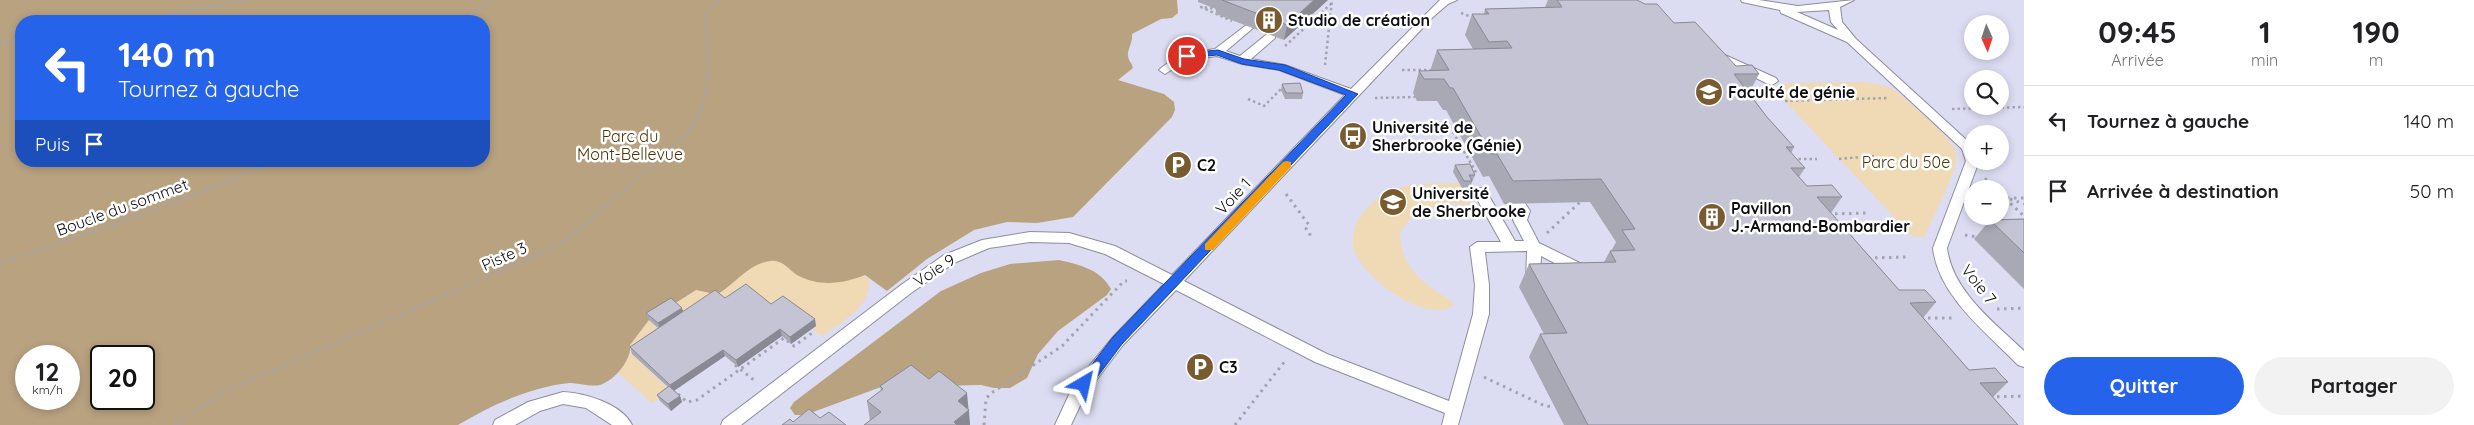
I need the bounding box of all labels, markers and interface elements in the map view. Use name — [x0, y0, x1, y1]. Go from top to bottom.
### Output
building icon: Studio de création — [1254, 5, 1284, 35]
place label: Studio de création — [1288, 10, 1430, 30]
text: 09:45 — [2098, 13, 2177, 51]
text: 1 — [2259, 13, 2271, 51]
text: 190 — [2353, 13, 2400, 51]
north arrow — [1964, 15, 2009, 60]
map controls — [1964, 15, 2009, 225]
text: 140 m — [118, 32, 216, 76]
icon: left — [35, 35, 100, 100]
pin — [1166, 35, 1208, 77]
icon: arrive — [1173, 42, 1201, 70]
text: Arrivée — [2111, 50, 2164, 70]
text: min — [2251, 50, 2278, 70]
text: m — [2369, 50, 2383, 70]
button: search — [1964, 70, 2009, 115]
text: Tournez à gauche — [118, 75, 300, 103]
school or university icon: Faculté de génie — [1694, 77, 1724, 107]
place label: Faculté de génie — [1728, 82, 1855, 102]
icon: left — [2044, 107, 2072, 135]
text: Tournez à gauche — [2087, 109, 2249, 133]
text: 140 m — [2403, 109, 2454, 133]
place label: Université de Sherbrooke (Génie) — [1372, 117, 1522, 155]
bus stop icon: Université de Sherbrooke (Génie) — [1338, 121, 1368, 151]
button: + — [1964, 125, 2009, 170]
park label: Parc du Mont-Bellevue — [577, 126, 683, 164]
icon: arrive — [80, 130, 108, 158]
text: Puis — [35, 132, 70, 156]
parking icon: C2 — [1163, 150, 1193, 180]
park label: Parc du 50e — [1862, 152, 1950, 172]
place label: C2 — [1197, 155, 1216, 175]
street label: Boucle du sommet — [53, 174, 191, 240]
street label: Voie 1 — [1211, 174, 1255, 218]
icon: arrive — [2044, 177, 2072, 205]
text: Arrivée à destination — [2087, 179, 2279, 203]
text: 50 m — [2410, 179, 2454, 203]
button: − — [1964, 180, 2009, 225]
place label: Université de Sherbrooke — [1412, 183, 1526, 221]
school or university icon: Université de Sherbrooke — [1378, 187, 1408, 217]
place label: Pavillon J.-Armand-Bombardier — [1731, 198, 1910, 236]
building icon: Pavillon J.-Armand-Bombardier — [1697, 202, 1727, 232]
street label: Piste 3 — [478, 237, 530, 275]
street label: Voie 9 — [909, 249, 959, 291]
street label: Voie 7 — [1957, 260, 2001, 308]
speed limit sign: 20 — [90, 345, 155, 410]
parking icon: C3 — [1185, 352, 1215, 382]
text: 12 — [36, 356, 59, 387]
position arrow — [1057, 357, 1109, 409]
place label: C3 — [1219, 357, 1238, 377]
button: Quitter — [2044, 357, 2244, 415]
button: Partager — [2254, 357, 2454, 415]
text: km/h — [32, 382, 63, 397]

